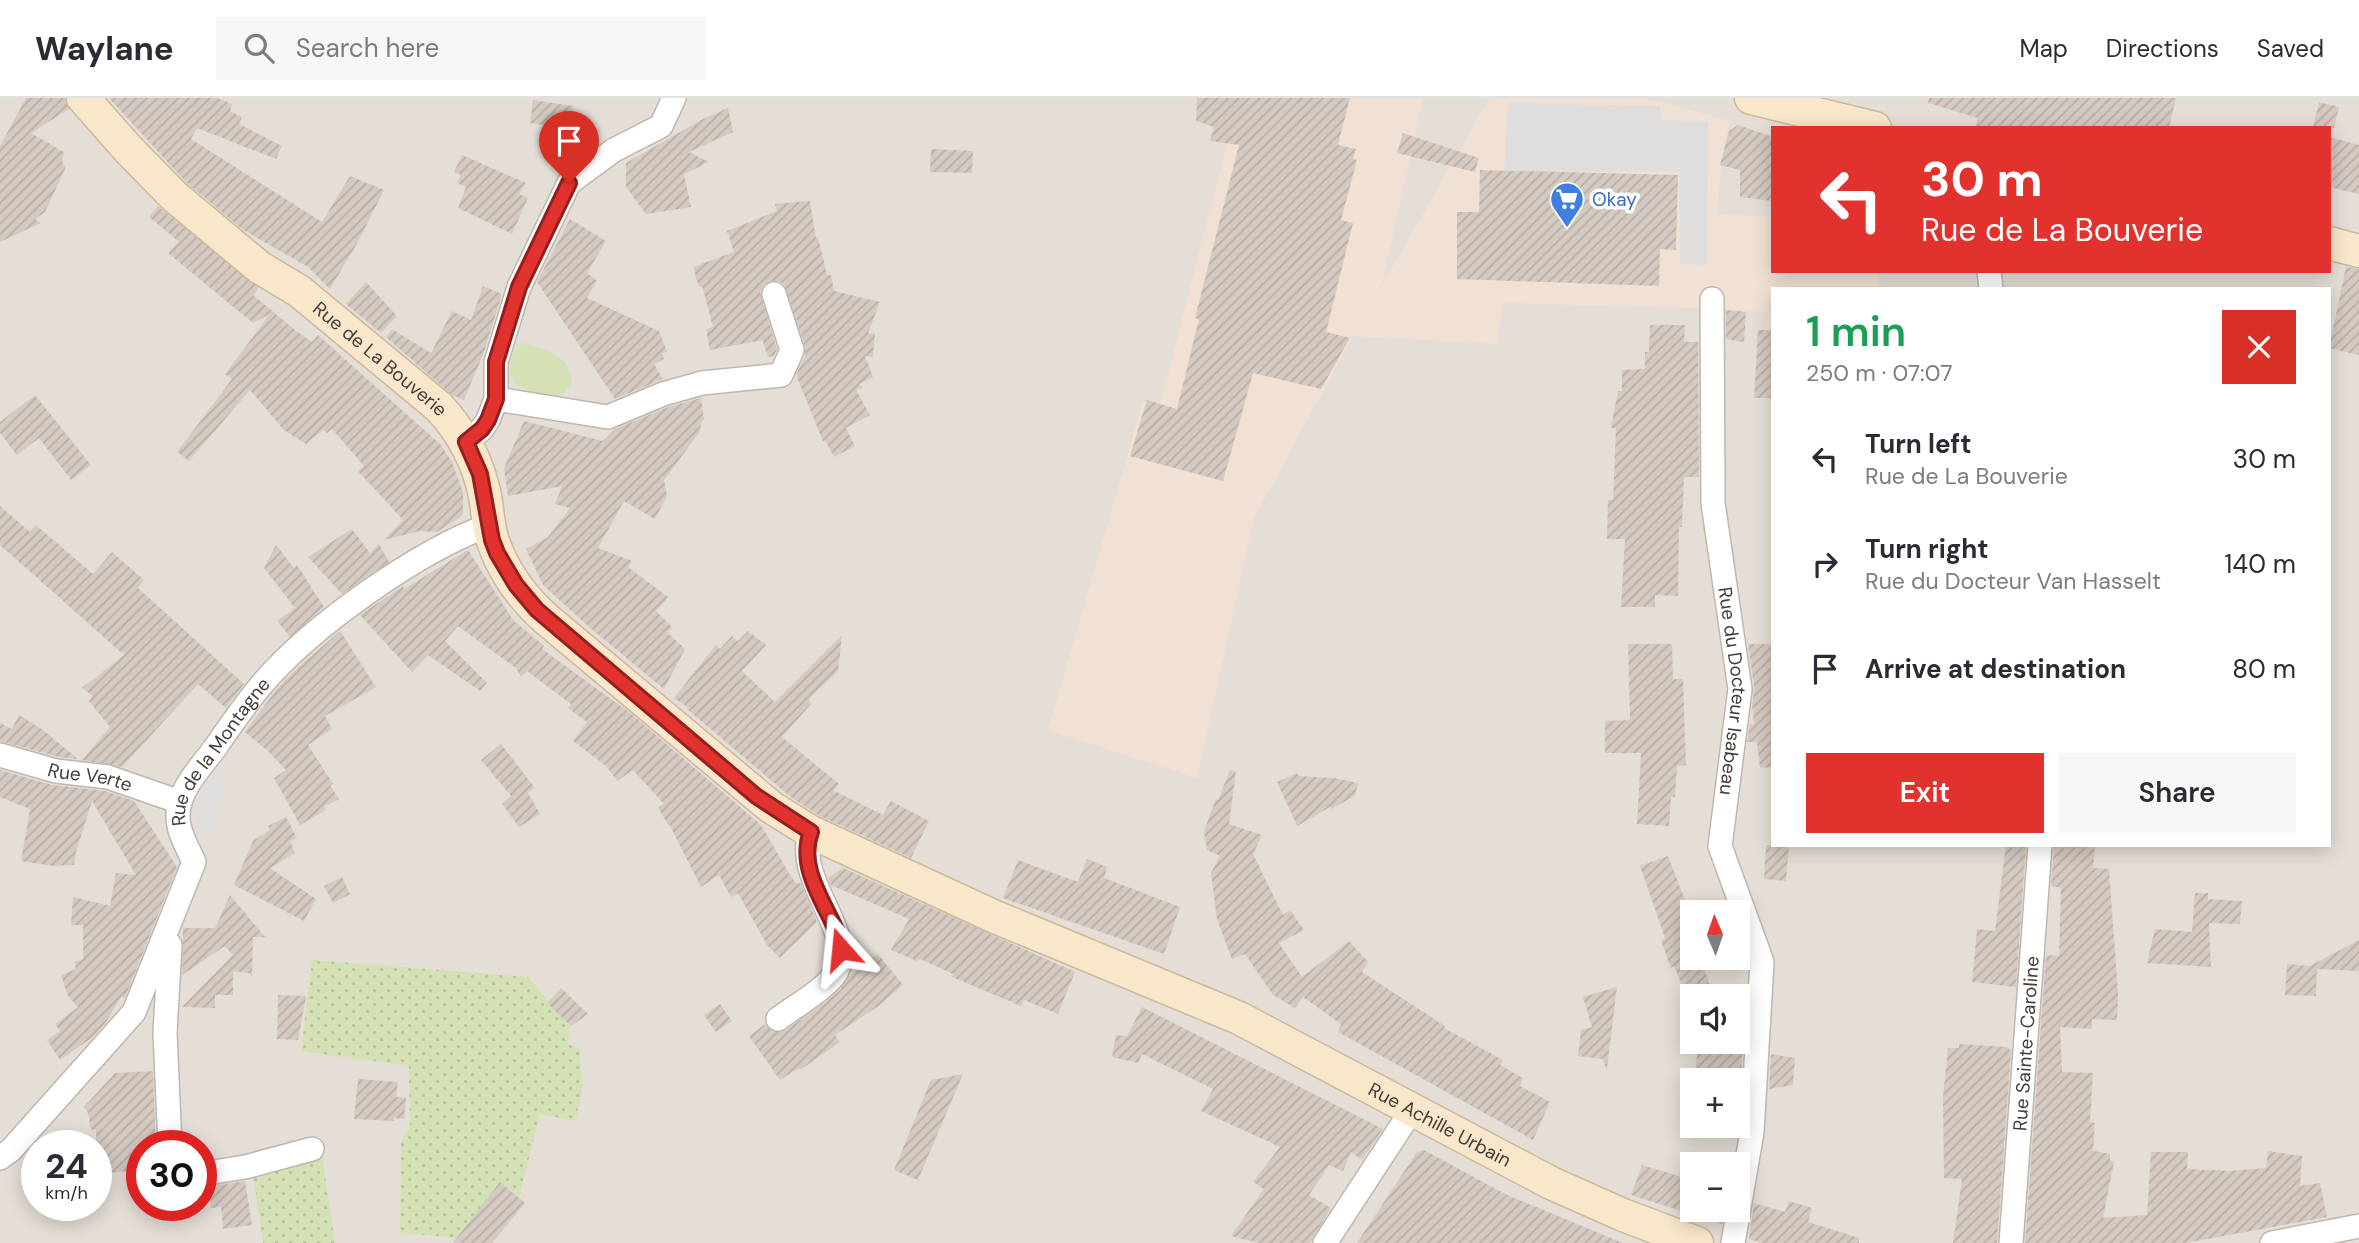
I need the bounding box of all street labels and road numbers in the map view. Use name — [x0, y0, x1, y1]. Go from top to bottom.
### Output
street label: Rue de La Bouverie — [308, 295, 454, 421]
street label: Rue du Docteur Isabeau — [1713, 585, 1753, 797]
street label: Rue de la Montagne — [165, 672, 275, 827]
street label: Rue Verte — [45, 757, 136, 797]
street label: Rue Sainte-Caroline — [2007, 955, 2044, 1132]
street label: Rue Achille Urbain — [1364, 1076, 1516, 1172]

